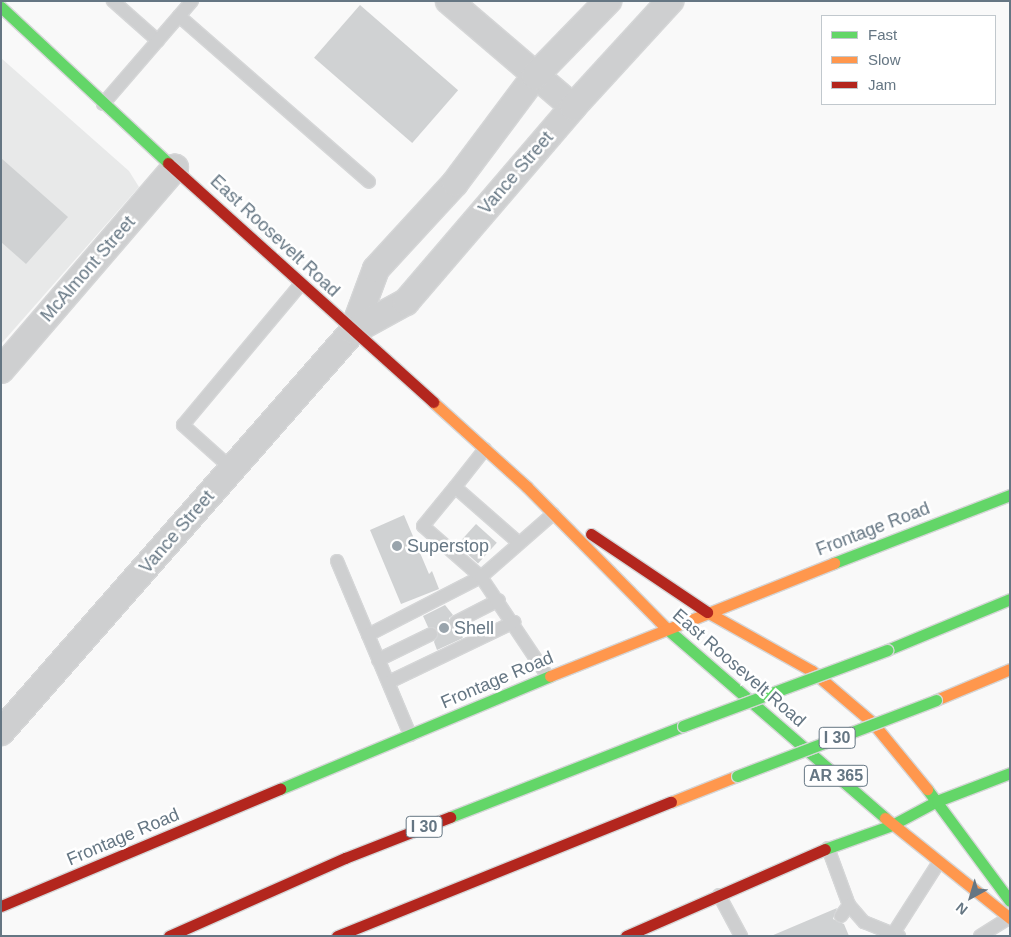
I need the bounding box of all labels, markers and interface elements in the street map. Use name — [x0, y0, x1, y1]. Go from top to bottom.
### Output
legend — [821, 15, 996, 105]
text: Fast — [868, 26, 897, 43]
text: Slow — [868, 51, 901, 68]
text: Jam — [868, 76, 896, 93]
street label: Vance Street — [474, 127, 558, 219]
street label: East Roosevelt Road — [206, 170, 344, 302]
street label: McAlmont Street — [36, 212, 140, 326]
street label: Vance Street — [135, 486, 219, 578]
street label: Frontage Road — [813, 497, 933, 561]
place label: Superstop — [407, 535, 489, 557]
marker: Superstop — [391, 540, 403, 552]
street label: East Roosevelt Road — [668, 604, 810, 732]
place label: Shell — [454, 617, 494, 639]
marker: Shell — [438, 622, 450, 634]
street label: Frontage Road — [438, 647, 556, 713]
road number: I 30 — [818, 724, 856, 751]
road number: AR 365 — [804, 762, 868, 789]
street label: Frontage Road — [64, 804, 182, 870]
road number: I 30 — [405, 814, 443, 840]
north arrow — [946, 872, 996, 922]
text: N — [953, 899, 971, 918]

